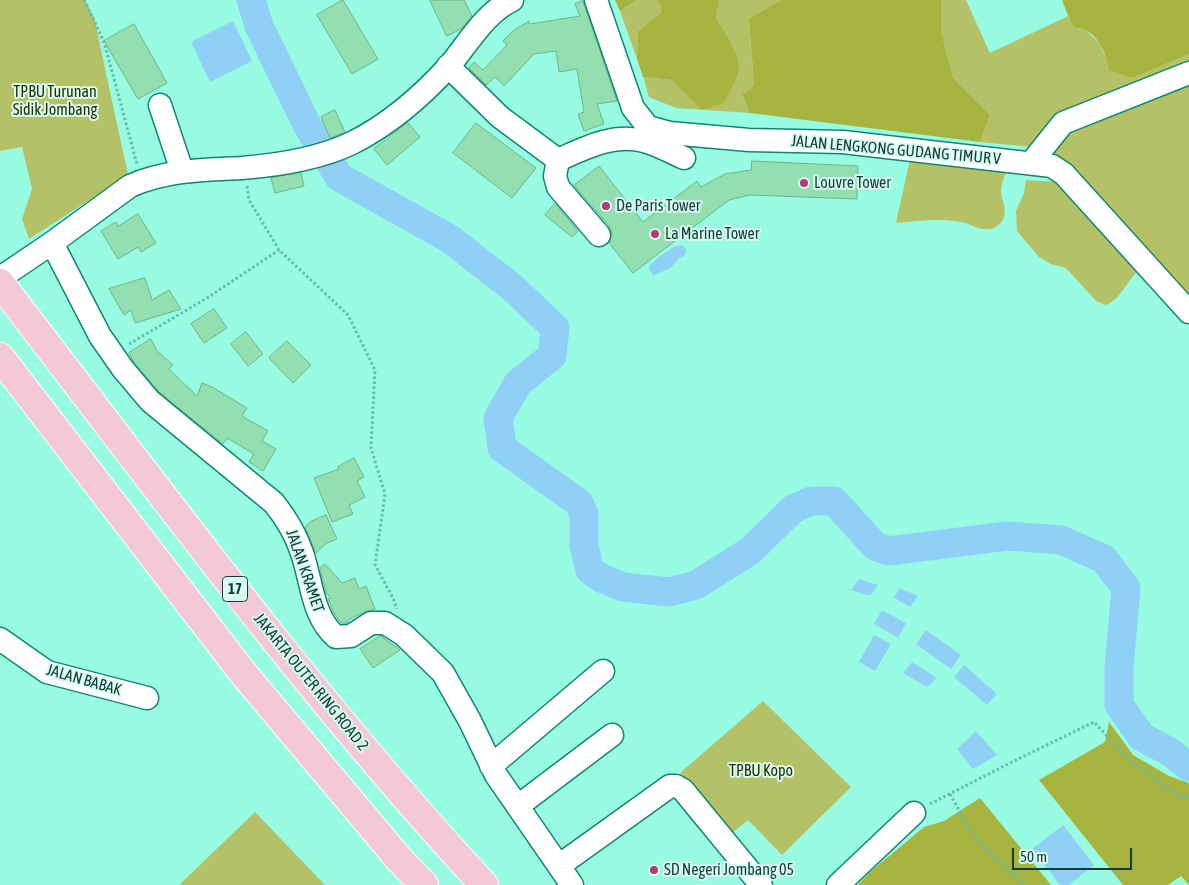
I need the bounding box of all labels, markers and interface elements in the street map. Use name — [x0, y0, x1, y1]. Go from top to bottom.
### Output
park label: TPBU Turunan Sidik Jombang — [13, 82, 97, 120]
street label: JALAN LENGKONG GUDANG TIMUR V — [790, 131, 1002, 169]
place label: Louvre Tower — [814, 173, 891, 193]
marker: Louvre Tower — [798, 177, 810, 189]
place label: De Paris Tower — [616, 196, 700, 216]
marker: De Paris Tower — [600, 200, 612, 212]
place label: La Marine Tower — [665, 224, 759, 244]
marker: La Marine Tower — [649, 228, 661, 240]
street label: JALAN KRAMET — [282, 527, 328, 615]
road number: 17 — [222, 576, 248, 602]
street label: JAKARTA OUTER RING ROAD 2 — [249, 609, 373, 755]
street label: JALAN BABAK — [44, 660, 124, 700]
park label: TPBU Kopo — [729, 761, 793, 781]
scale bar — [1014, 838, 1134, 870]
text: 50 m — [1020, 848, 1047, 865]
place label: SD Negeri Jombang 05 — [664, 860, 794, 880]
marker: SD Negeri Jombang 05 — [648, 864, 660, 876]

